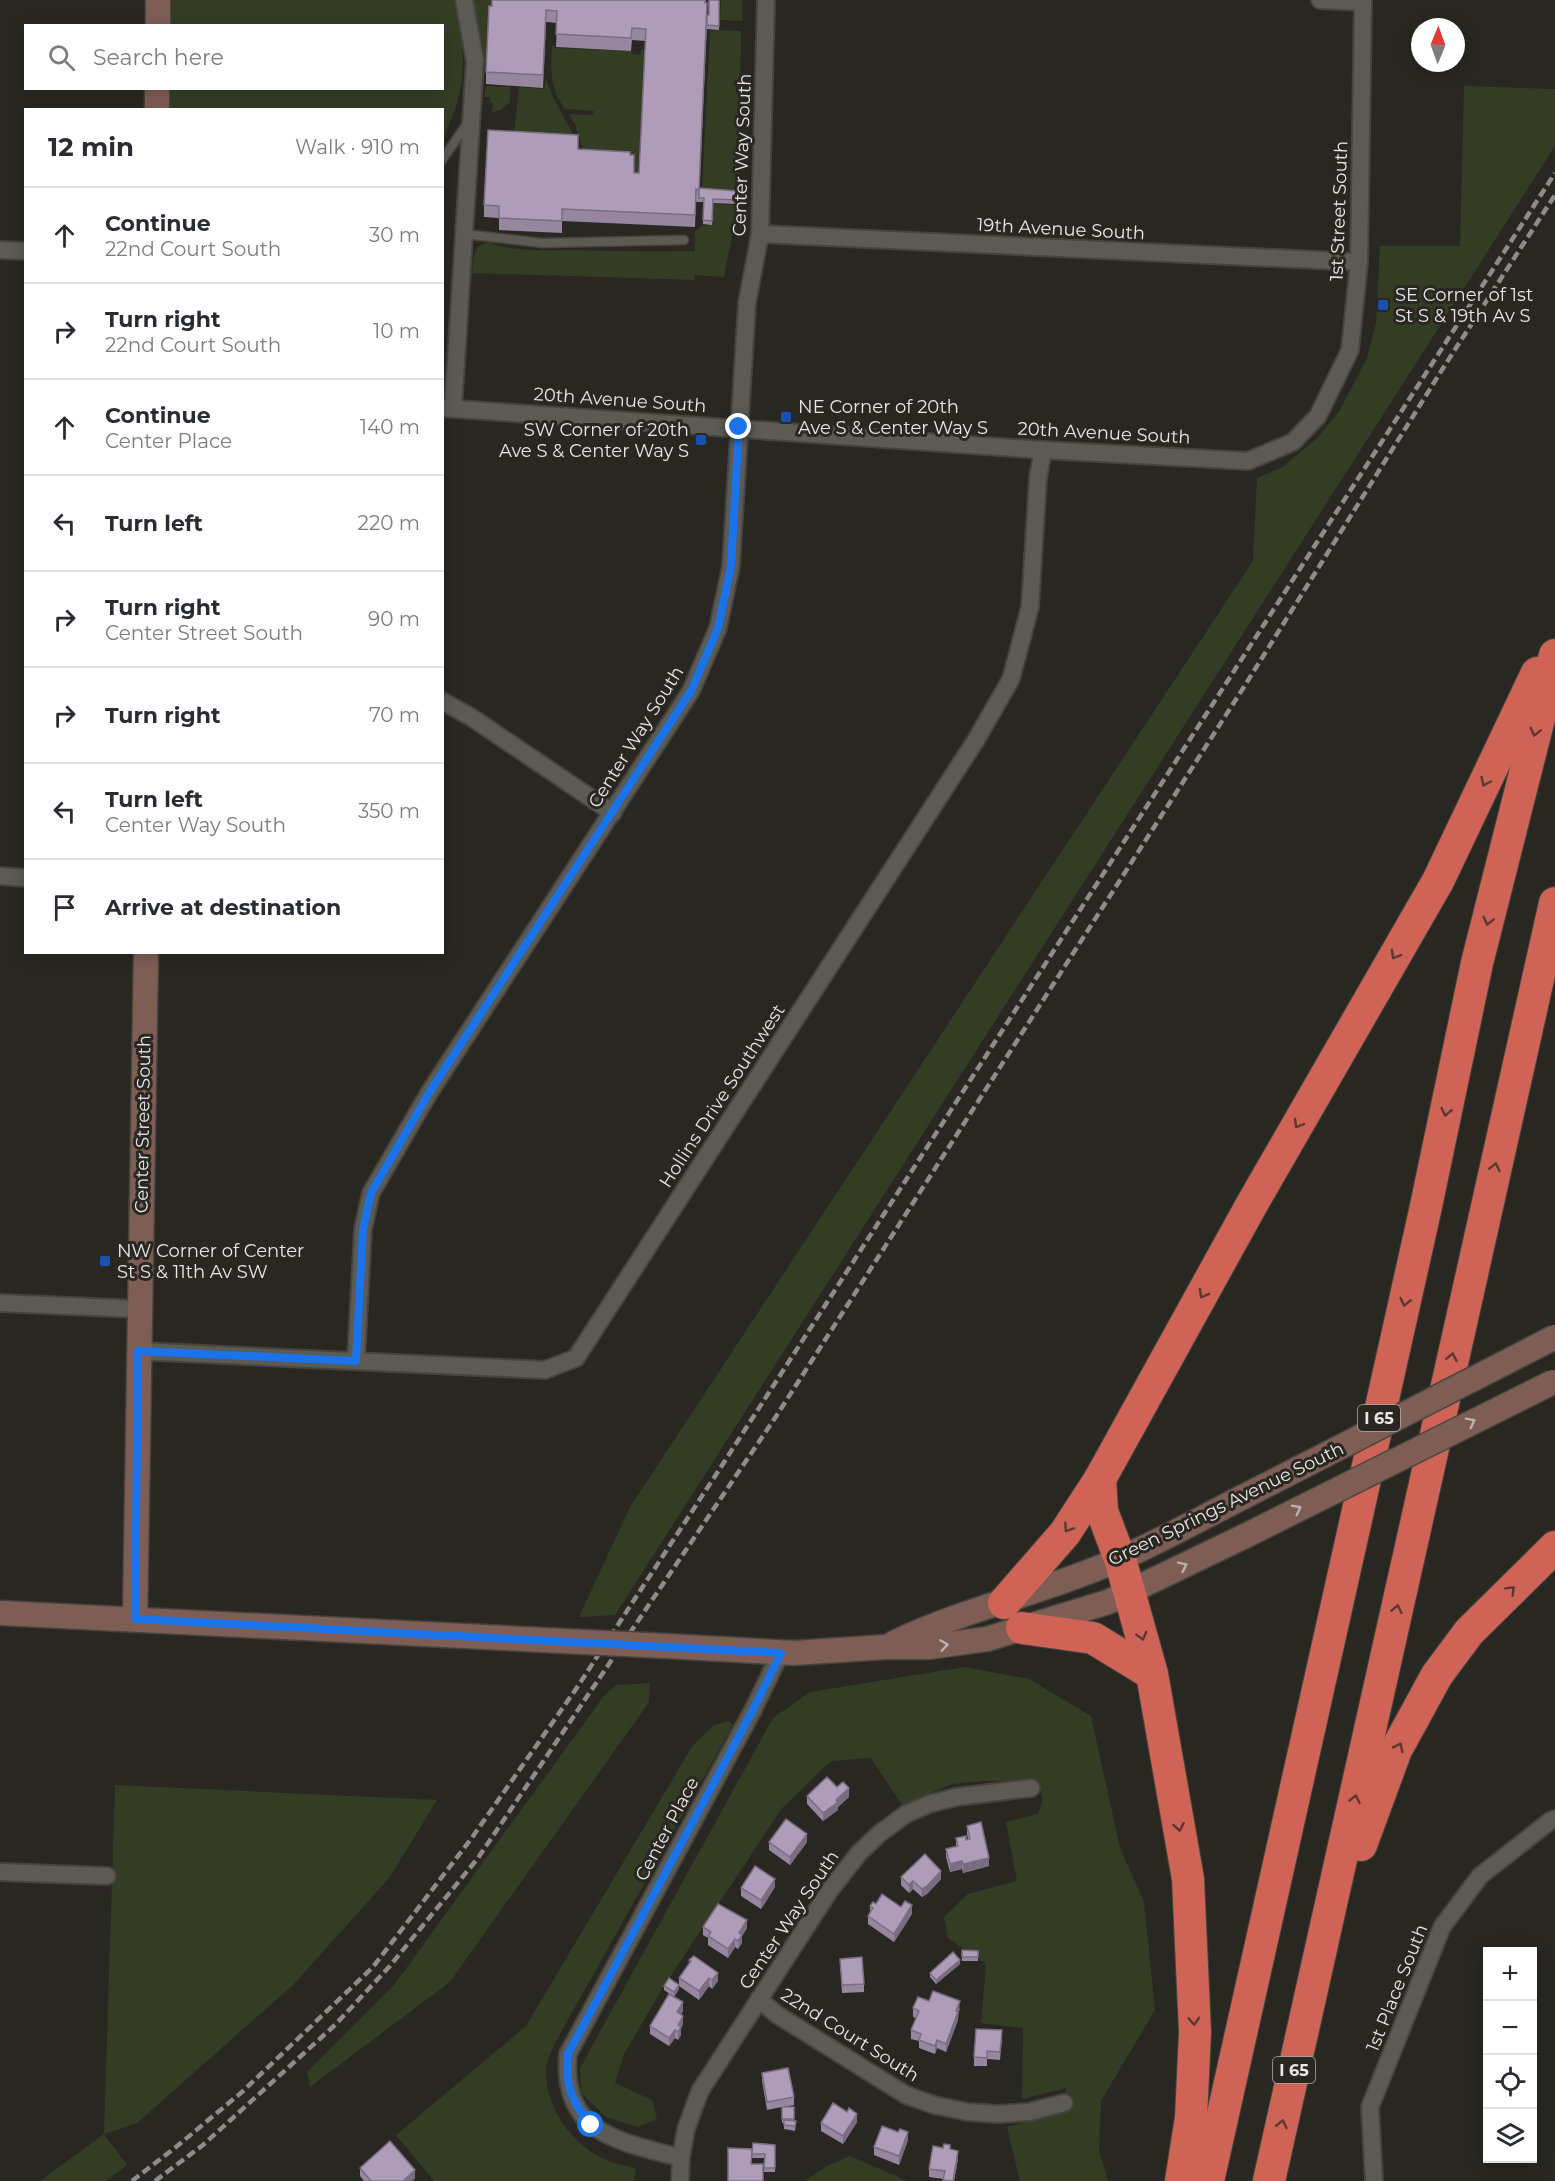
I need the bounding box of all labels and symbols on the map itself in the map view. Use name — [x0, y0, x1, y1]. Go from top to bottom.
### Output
north arrow — [1411, 18, 1465, 72]
street label: Center Way South — [728, 73, 756, 237]
street label: 1st Street South — [1326, 140, 1352, 282]
street label: 19th Avenue South — [976, 214, 1146, 244]
place label: SE Corner of 1st St S & 19th Av S — [1395, 284, 1533, 327]
marker: SE Corner of 1st St S & 19th Av S — [1376, 298, 1390, 312]
street label: 20th Avenue South — [533, 383, 707, 417]
place label: NE Corner of 20th Ave S & Center Way S — [798, 396, 988, 439]
marker: NE Corner of 20th Ave S & Center Way S — [779, 410, 793, 424]
route end — [725, 413, 751, 439]
street label: 20th Avenue South — [1017, 417, 1191, 449]
place label: SW Corner of 20th Ave S & Center Way S — [499, 419, 689, 462]
marker: SW Corner of 20th Ave S & Center Way S — [694, 433, 708, 447]
street label: Center Way South — [584, 662, 688, 812]
one-way arrow — [1530, 727, 1543, 737]
one-way arrow — [1480, 775, 1492, 786]
one-way arrow — [1482, 916, 1495, 926]
one-way arrow — [1391, 949, 1403, 959]
street label: Hollins Drive Southwest — [654, 1000, 790, 1192]
street label: Center Street South — [130, 1035, 156, 1213]
one-way arrow — [1440, 1107, 1453, 1117]
one-way arrow — [1294, 1118, 1306, 1128]
one-way arrow — [1488, 1162, 1501, 1172]
place label: NW Corner of Center St S & 11th Av SW — [117, 1240, 304, 1283]
marker: NW Corner of Center St S & 11th Av SW — [98, 1254, 112, 1268]
one-way arrow — [1199, 1288, 1210, 1298]
one-way arrow — [1399, 1297, 1412, 1307]
one-way arrow — [1445, 1352, 1458, 1362]
road number: I 65 — [1358, 1405, 1400, 1431]
one-way arrow — [1465, 1418, 1476, 1430]
street label: Green Springs Avenue South — [1105, 1437, 1347, 1571]
one-way arrow — [1291, 1505, 1302, 1517]
one-way arrow — [1064, 1521, 1075, 1532]
one-way arrow — [1176, 1562, 1187, 1574]
one-way arrow — [1504, 1586, 1515, 1597]
one-way arrow — [1390, 1604, 1403, 1614]
one-way arrow — [1134, 1630, 1147, 1640]
one-way arrow — [940, 1639, 949, 1652]
one-way arrow — [1391, 1742, 1403, 1753]
street label: Center Place — [630, 1773, 704, 1885]
one-way arrow — [1347, 1795, 1360, 1805]
one-way arrow — [1172, 1822, 1185, 1832]
street label: Center Way South — [734, 1846, 844, 1994]
street label: 1st Place South — [1361, 1921, 1433, 2055]
street label: 22nd Court South — [777, 1984, 923, 2086]
one-way arrow — [1188, 2016, 1201, 2025]
road number: I 65 — [1273, 2057, 1315, 2083]
route start — [577, 2111, 603, 2137]
one-way arrow — [1275, 2119, 1288, 2129]

